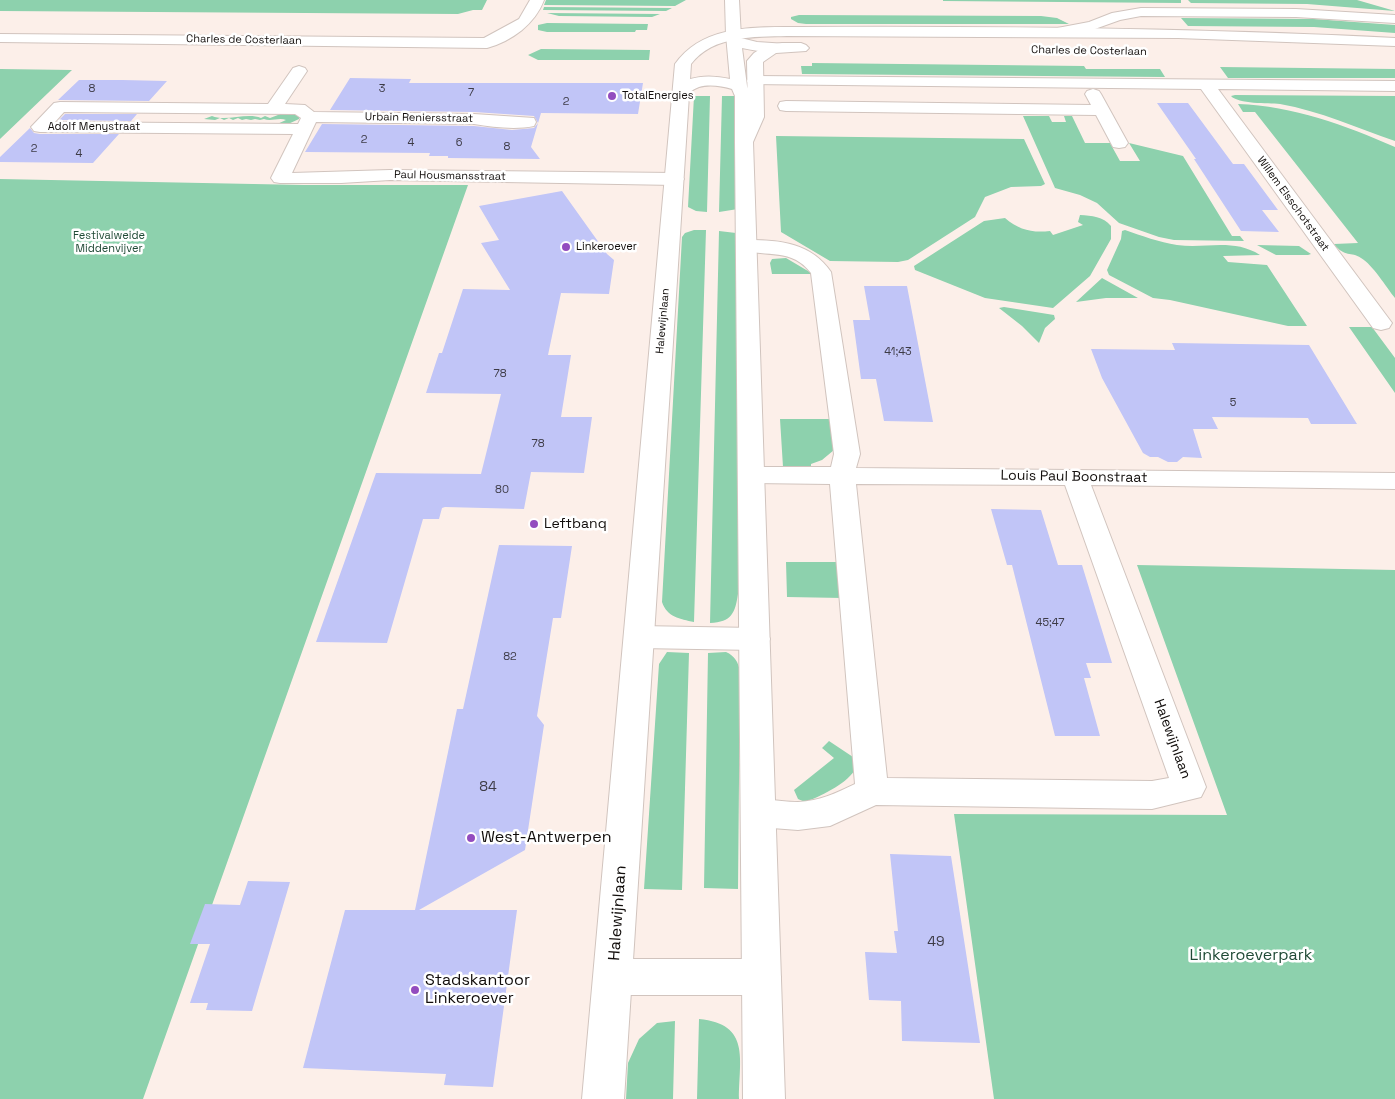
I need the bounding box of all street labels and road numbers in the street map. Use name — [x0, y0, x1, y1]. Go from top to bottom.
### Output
street label: Charles de Costerlaan — [186, 32, 302, 48]
street label: Charles de Costerlaan — [1031, 43, 1147, 59]
street label: Urbain Reniersstraat — [365, 110, 473, 126]
street label: Adolf Menystraat — [48, 120, 140, 134]
street label: Willem Elsschotstraat — [1254, 154, 1332, 254]
street label: Paul Housmansstraat — [394, 168, 506, 184]
street label: Halewijnlaan — [654, 288, 672, 354]
street label: Louis Paul Boonstraat — [1000, 467, 1148, 487]
street label: Halewijnlaan — [1150, 697, 1194, 781]
street label: Halewijnlaan — [605, 865, 631, 961]

